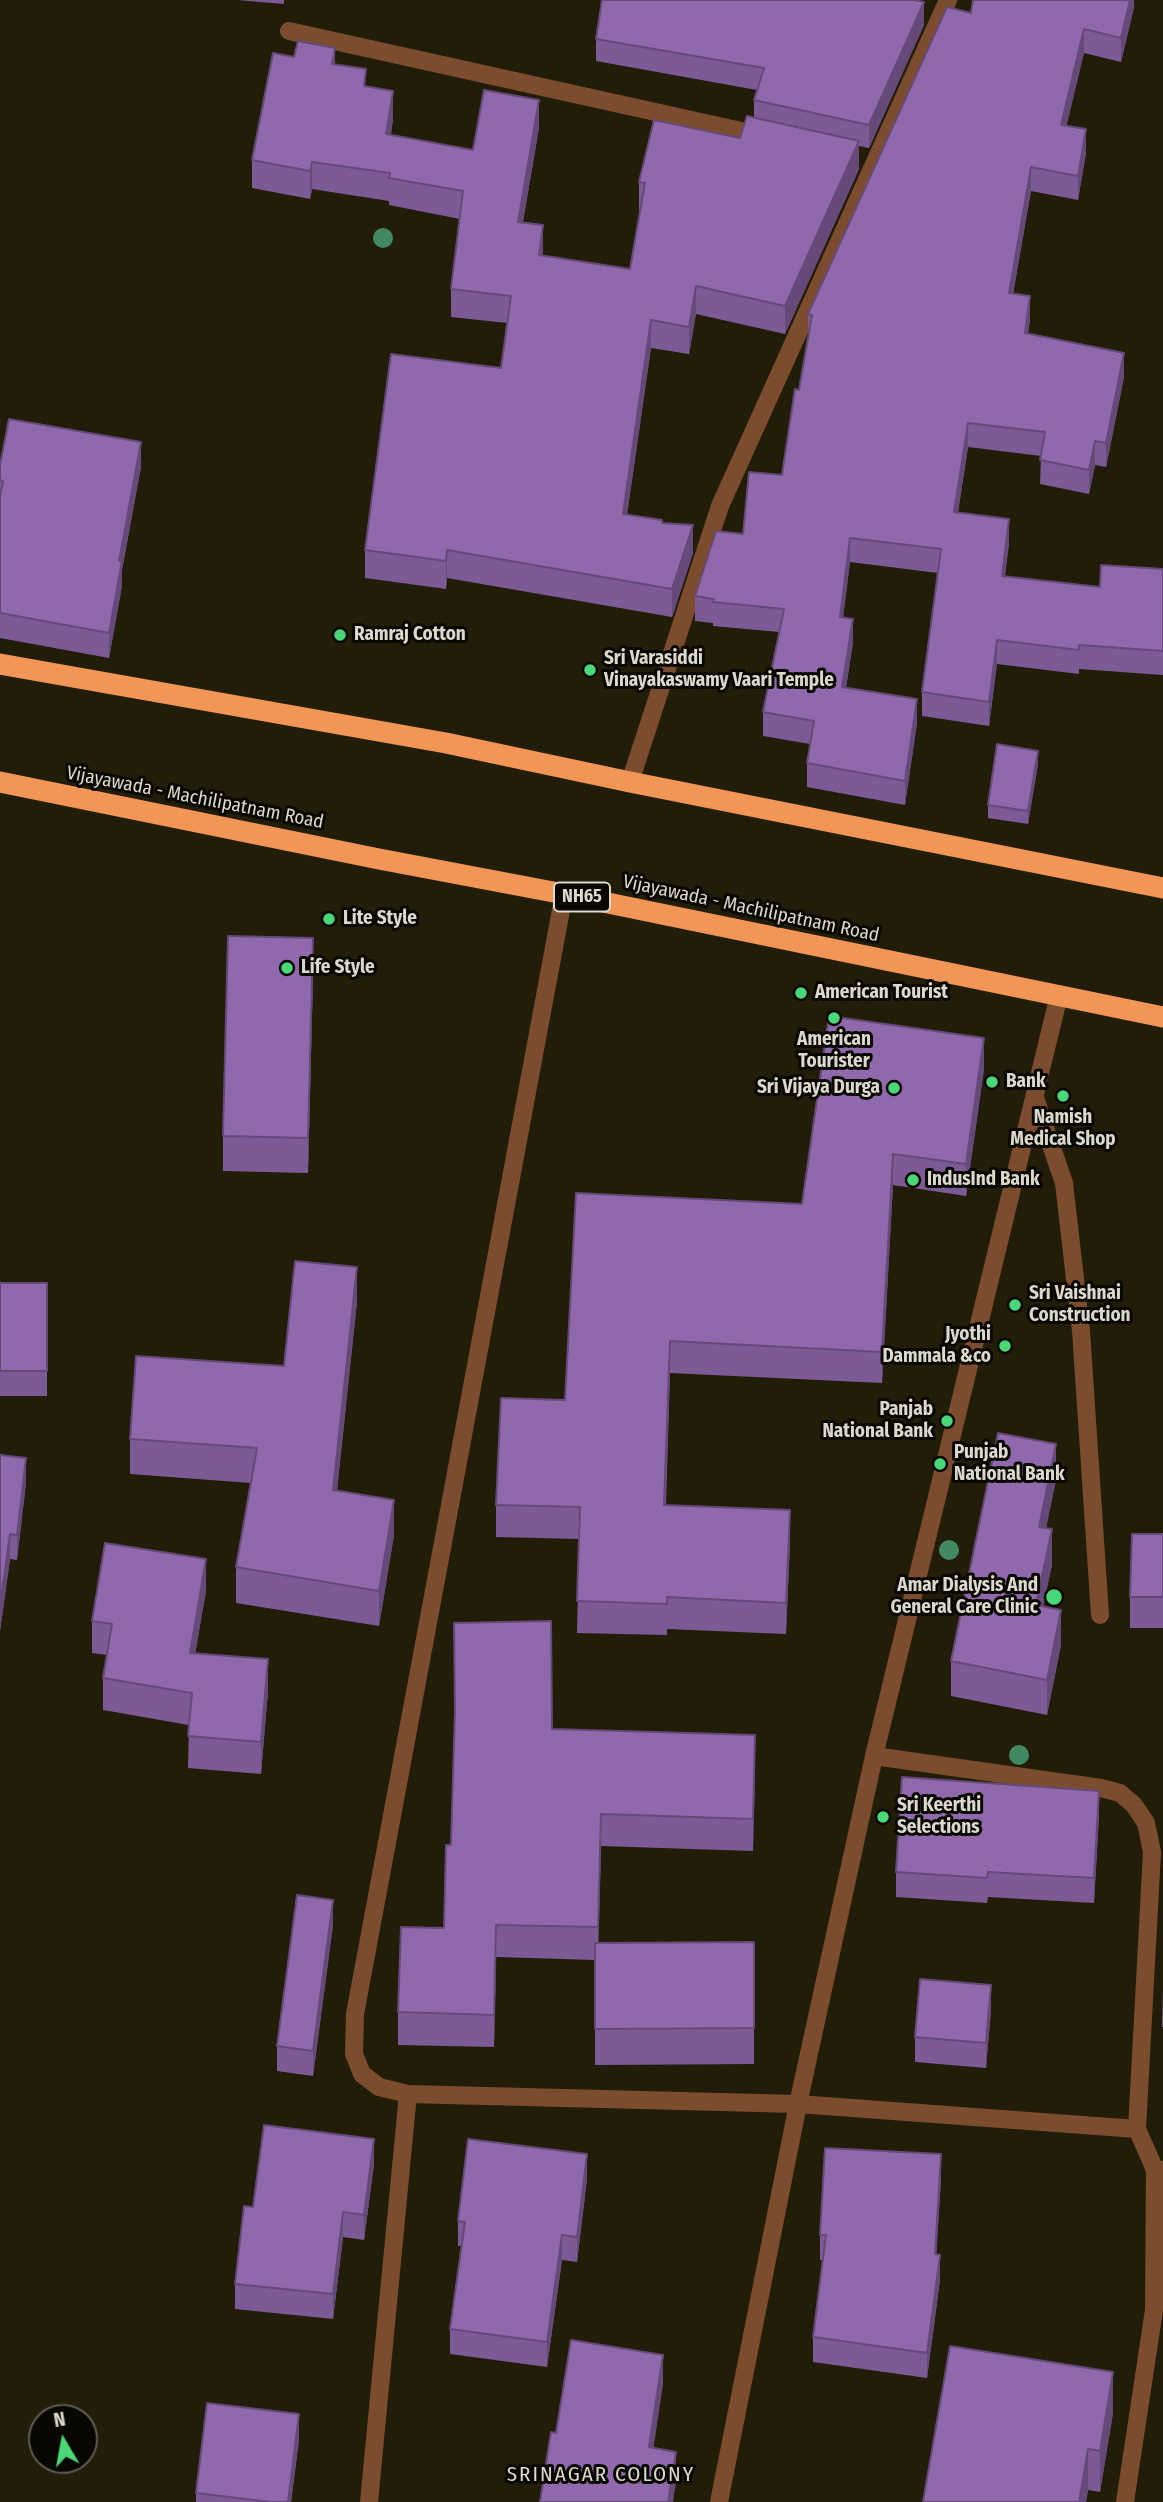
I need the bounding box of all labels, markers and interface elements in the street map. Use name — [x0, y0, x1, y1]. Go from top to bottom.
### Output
place label: Ramraj Cotton — [354, 624, 466, 646]
marker: Ramraj Cotton — [332, 627, 348, 643]
place label: Sri Varasiddi Vinayakaswamy Vaari Temple — [604, 648, 834, 692]
marker: Sri Varasiddi Vinayakaswamy Vaari Temple — [582, 662, 598, 678]
street label: Vijayawada - Machilipatnam Road — [65, 762, 325, 834]
street label: Vijayawada - Machilipatnam Road — [621, 871, 881, 947]
road number: NH65 — [554, 882, 610, 912]
place label: Lite Style — [343, 908, 417, 930]
marker: Lite Style — [321, 911, 337, 927]
place label: Life Style — [301, 957, 375, 979]
marker: Life Style — [279, 960, 295, 976]
place label: American Tourist — [815, 982, 948, 1004]
marker: American Tourist — [793, 985, 809, 1001]
marker: American Tourister — [826, 1010, 842, 1026]
place label: American Tourister — [797, 1029, 871, 1073]
place label: Bank — [1006, 1071, 1046, 1093]
marker: Bank — [984, 1074, 1000, 1090]
place label: Sri Vijaya Durga — [757, 1077, 880, 1099]
marker: Sri Vijaya Durga — [886, 1080, 902, 1096]
marker: Namish Medical Shop — [1055, 1088, 1071, 1104]
place label: Namish Medical Shop — [1010, 1107, 1116, 1151]
place label: IndusInd Bank — [927, 1169, 1040, 1191]
marker: IndusInd Bank — [905, 1172, 921, 1188]
place label: Sri Vaishnai Construction — [1029, 1283, 1130, 1327]
marker: Sri Vaishnai Construction — [1007, 1297, 1023, 1313]
place label: Jyothi Dammala &co — [883, 1324, 991, 1368]
marker: Jyothi Dammala &co — [997, 1338, 1013, 1354]
place label: Panjab National Bank — [822, 1399, 933, 1443]
marker: Panjab National Bank — [939, 1413, 955, 1429]
place label: Punjab National Bank — [954, 1442, 1065, 1486]
marker: Punjab National Bank — [932, 1456, 948, 1472]
place label: Amar Dialysis And General Care Clinic — [891, 1575, 1038, 1619]
marker: Amar Dialysis And General Care Clinic — [1044, 1587, 1064, 1607]
place label: Sri Keerthi Selections — [897, 1795, 981, 1839]
marker: Sri Keerthi Selections — [875, 1809, 891, 1825]
north arrow — [28, 2404, 98, 2474]
text: N — [52, 2407, 67, 2432]
district label: SRINAGAR COLONY — [509, 2462, 693, 2488]

